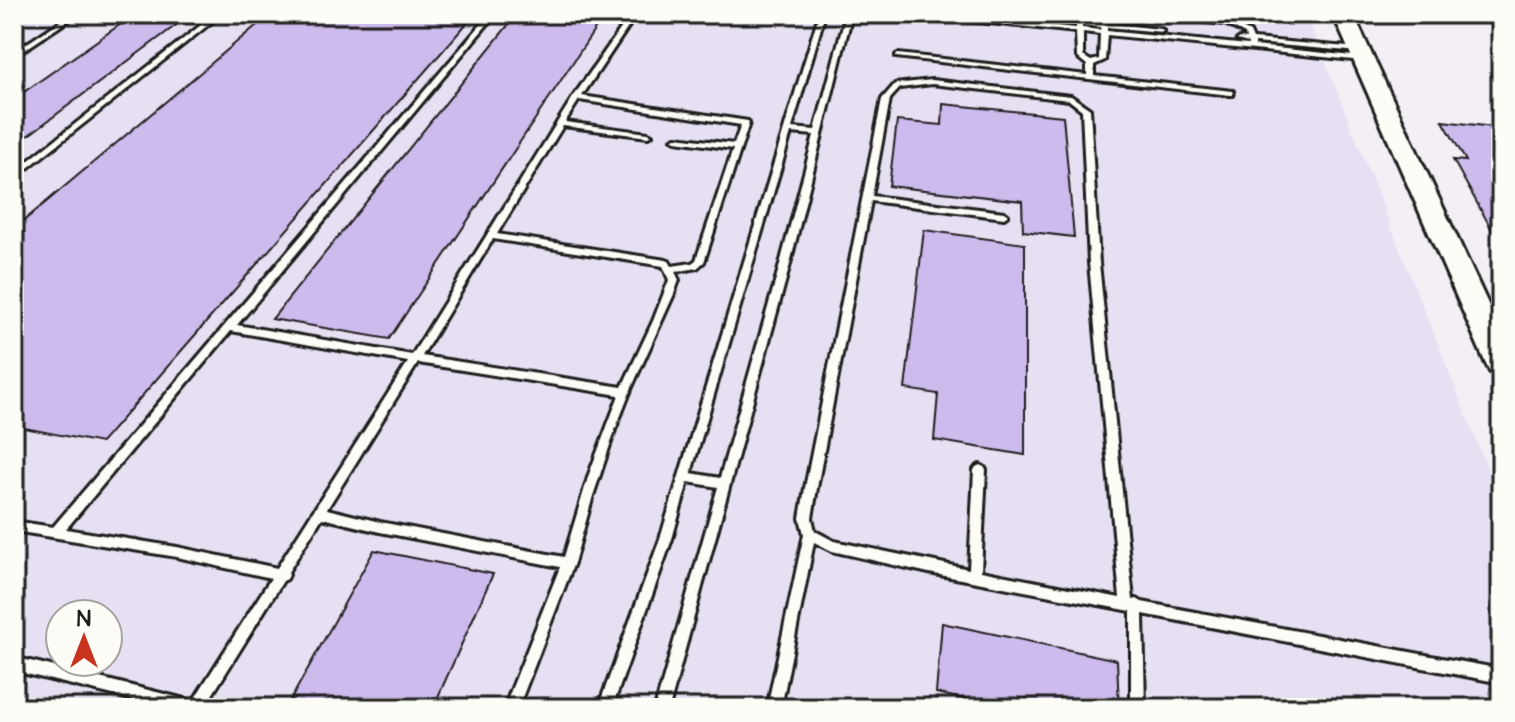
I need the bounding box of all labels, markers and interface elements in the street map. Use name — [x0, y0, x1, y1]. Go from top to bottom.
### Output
north arrow — [44, 598, 124, 678]
text: N — [77, 604, 91, 635]

